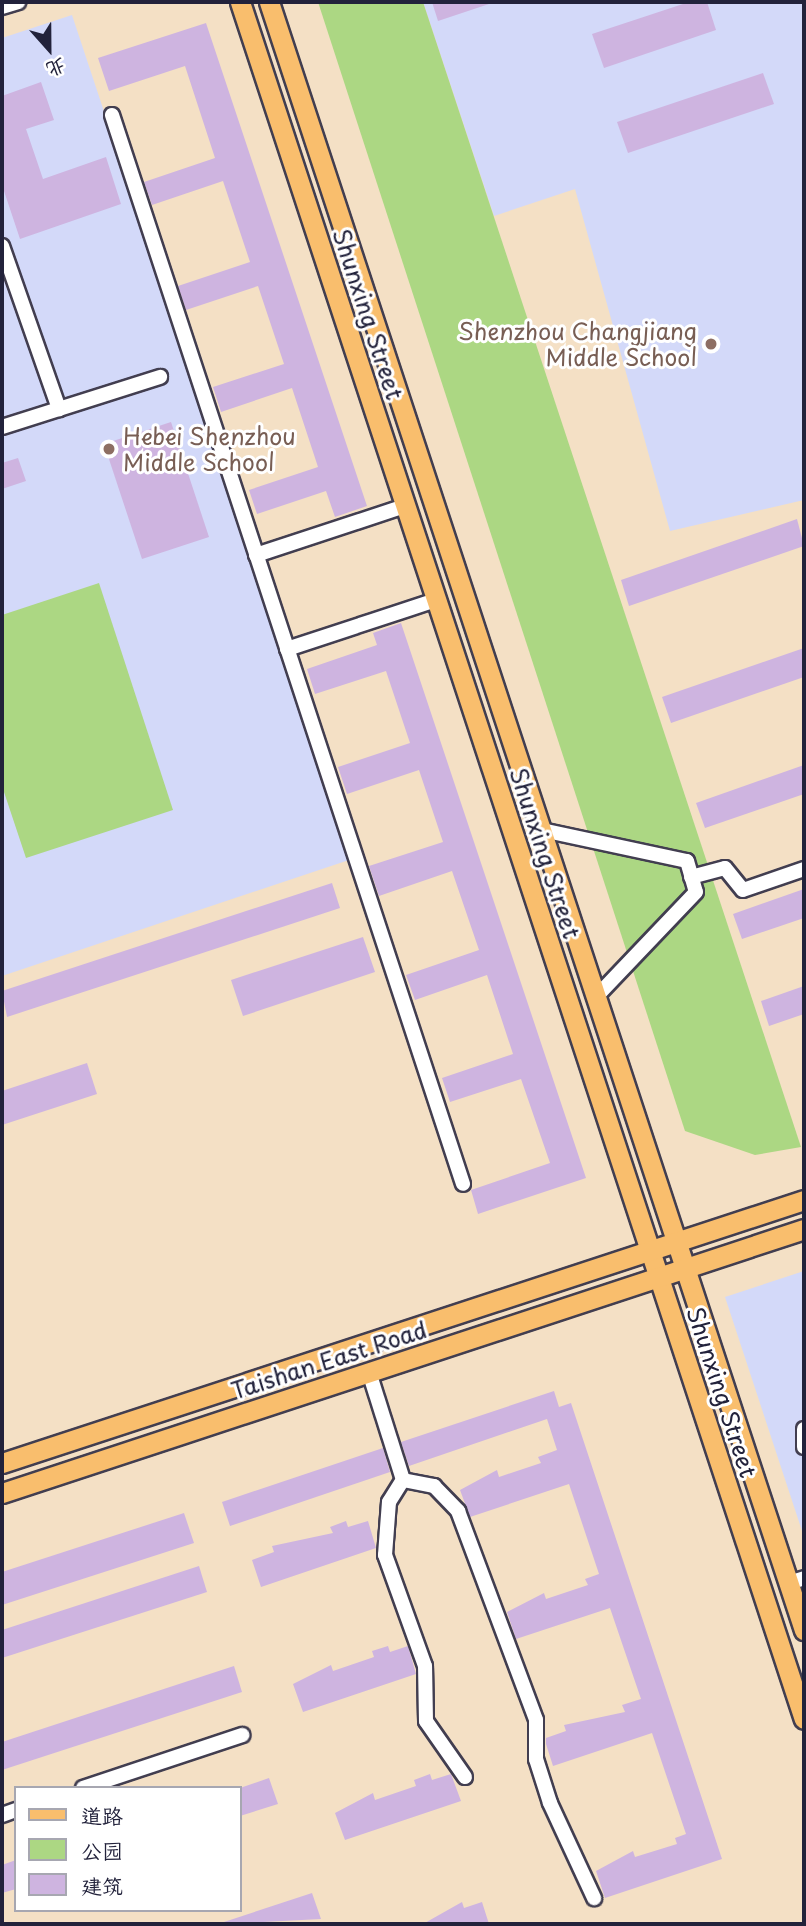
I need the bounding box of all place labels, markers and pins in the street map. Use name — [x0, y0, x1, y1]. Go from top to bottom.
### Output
place label: Shenzhou Changjiang Middle School — [456, 317, 697, 371]
marker: Shenzhou Changjiang Middle School — [703, 336, 719, 352]
place label: Hebei Shenzhou Middle School — [123, 422, 299, 476]
marker: Hebei Shenzhou Middle School — [101, 441, 117, 457]

